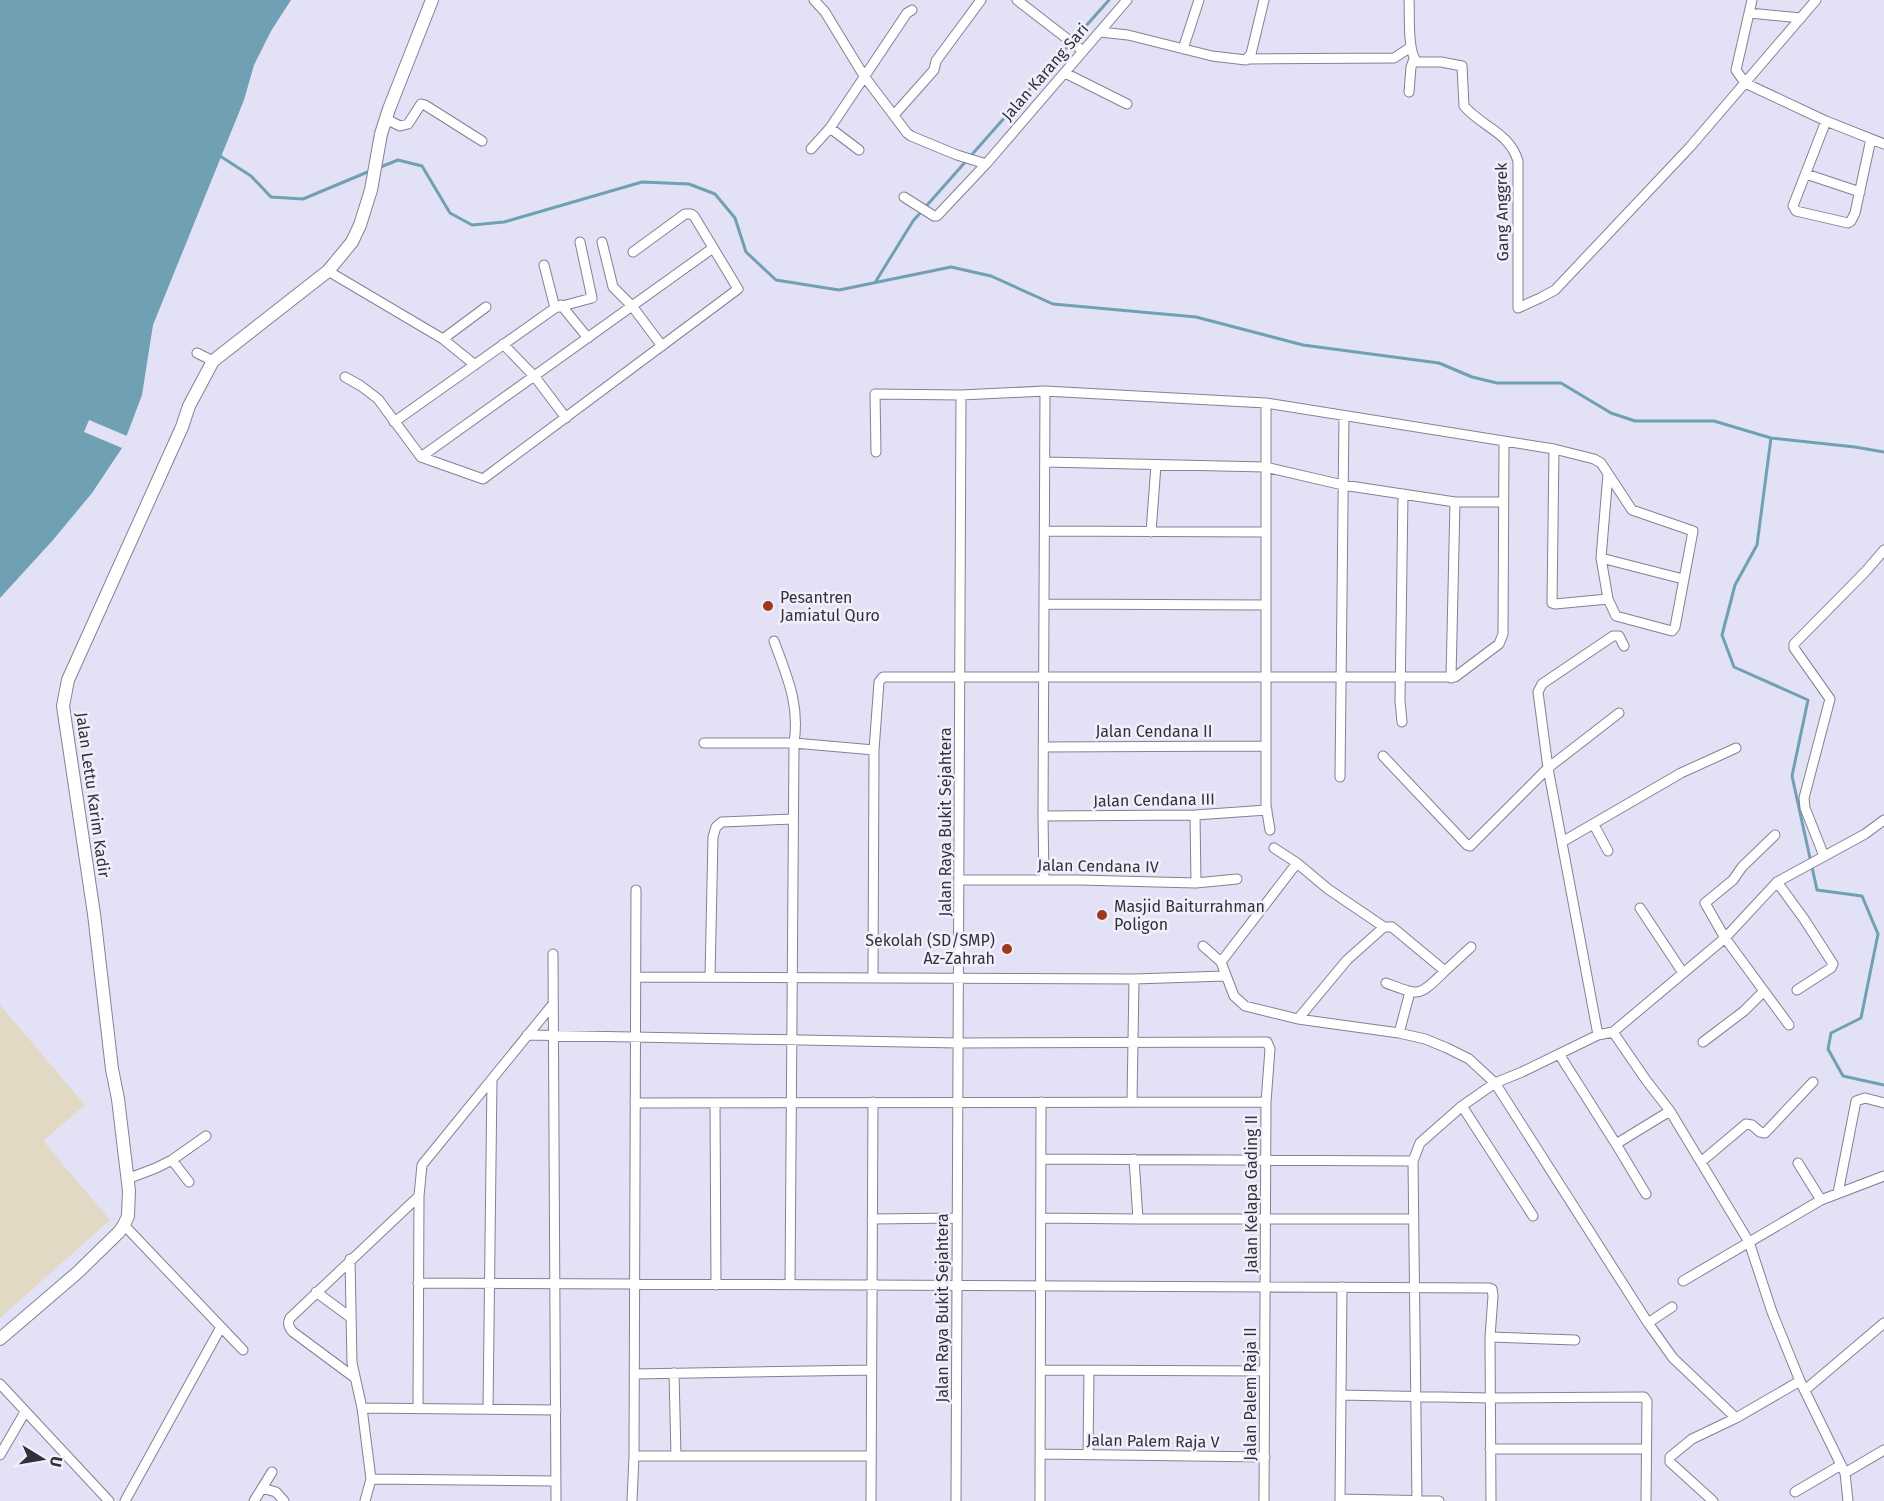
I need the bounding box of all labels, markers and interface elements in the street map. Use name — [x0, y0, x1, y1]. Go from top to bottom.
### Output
street label: Jalan Karang Sari — [998, 19, 1092, 125]
street label: Gang Anggrek — [1492, 162, 1512, 261]
place label: Pesantren Jamiatul Quro — [780, 588, 880, 625]
marker: Pesantren Jamiatul Quro — [761, 599, 775, 613]
street label: Jalan Lettu Karim Kadir — [72, 711, 114, 880]
street label: Jalan Cendana II — [1095, 722, 1213, 741]
street label: Jalan Raya Bukit Sejahtera — [936, 727, 955, 917]
street label: Jalan Cendana III — [1093, 789, 1215, 811]
street label: Jalan Cendana IV — [1037, 855, 1159, 877]
place label: Masjid Baiturrahman Poligon — [1114, 897, 1265, 934]
marker: Masjid Baiturrahman Poligon — [1095, 908, 1109, 922]
place label: Sekolah (SD/SMP) Az-Zahrah — [865, 931, 995, 968]
marker: Sekolah (SD/SMP) Az-Zahrah — [1000, 942, 1014, 956]
street label: Jalan Kelapa Gading II — [1242, 1115, 1261, 1273]
street label: Jalan Raya Bukit Sejahtera — [933, 1213, 952, 1403]
street label: Jalan Palem Raja II — [1241, 1327, 1260, 1461]
north arrow — [12, 1429, 72, 1489]
street label: Jalan Palem Raja V — [1086, 1430, 1220, 1452]
text: U — [46, 1455, 67, 1469]

